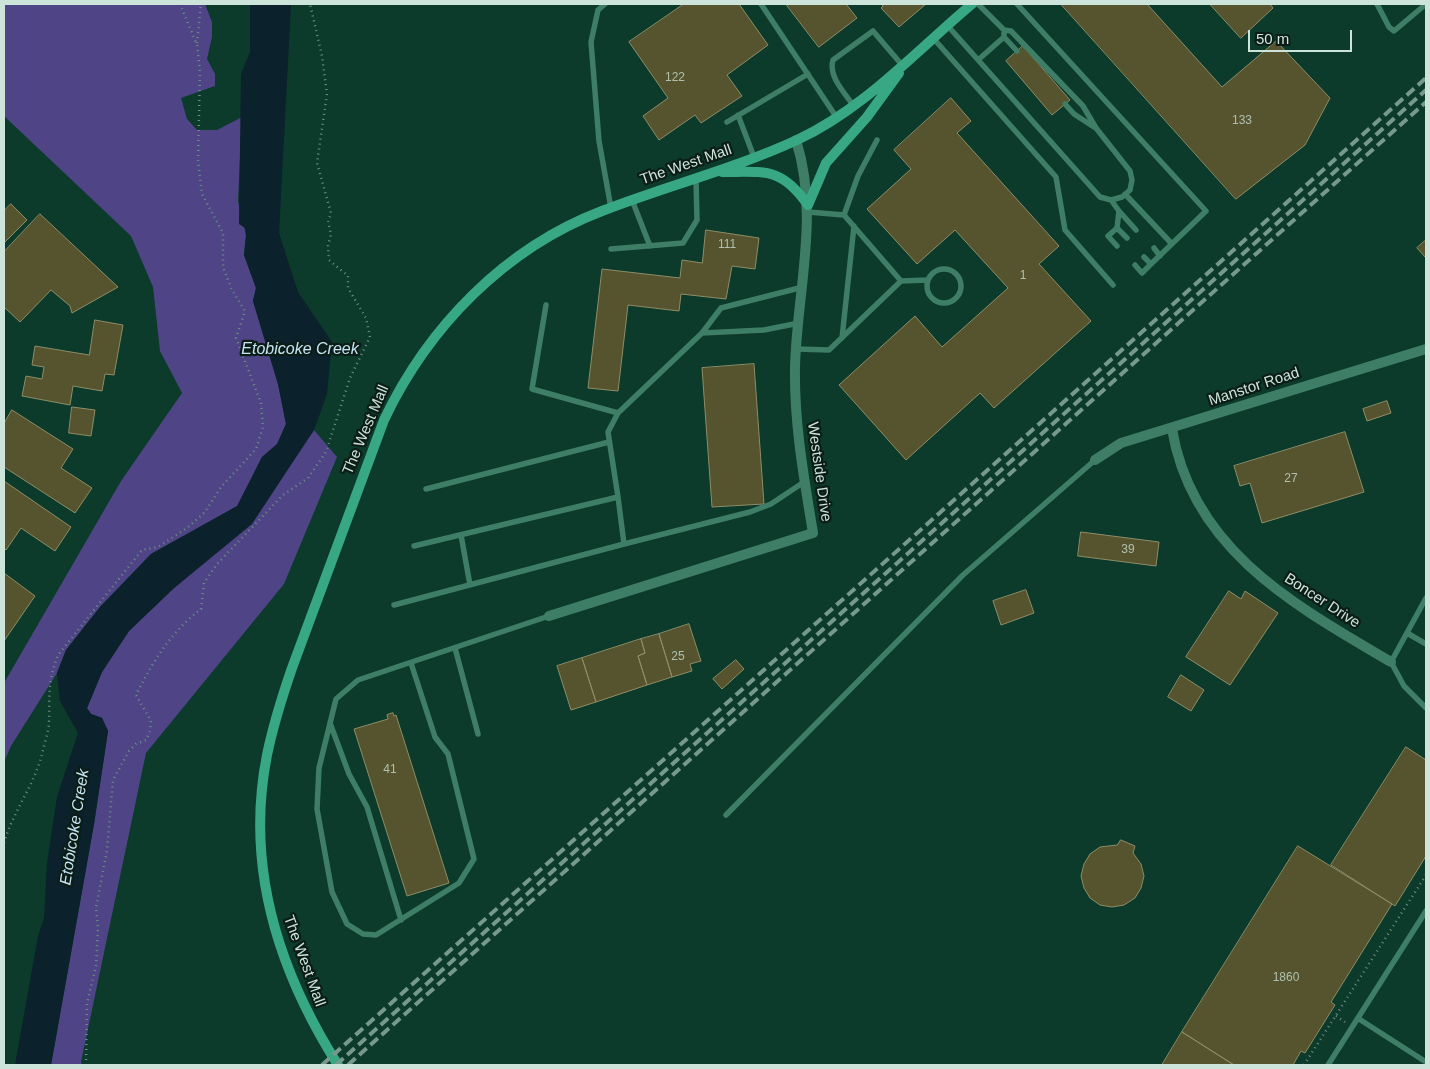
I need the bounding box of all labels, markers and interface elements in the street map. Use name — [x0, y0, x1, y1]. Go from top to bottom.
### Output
scale bar — [1250, 20, 1354, 52]
text: 50 m — [1256, 30, 1289, 47]
house number: 122 — [665, 71, 685, 85]
house number: 133 — [1232, 114, 1252, 128]
street label: The West Mall — [638, 141, 734, 189]
house number: 111 — [718, 238, 736, 252]
house number: 1 — [1020, 269, 1026, 283]
water label: Etobicoke Creek — [241, 340, 359, 360]
street label: Manstor Road — [1206, 364, 1302, 410]
street label: The West Mall — [339, 382, 393, 478]
street label: Westside Drive — [803, 421, 835, 523]
house number: 27 — [1284, 472, 1298, 486]
house number: 39 — [1121, 543, 1135, 557]
street label: Boncer Drive — [1281, 570, 1363, 632]
house number: 25 — [671, 650, 685, 664]
house number: 41 — [383, 763, 397, 777]
water label: Etobicoke Creek — [56, 768, 94, 886]
street label: The West Mall — [279, 913, 329, 1009]
house number: 1860 — [1273, 971, 1299, 985]

